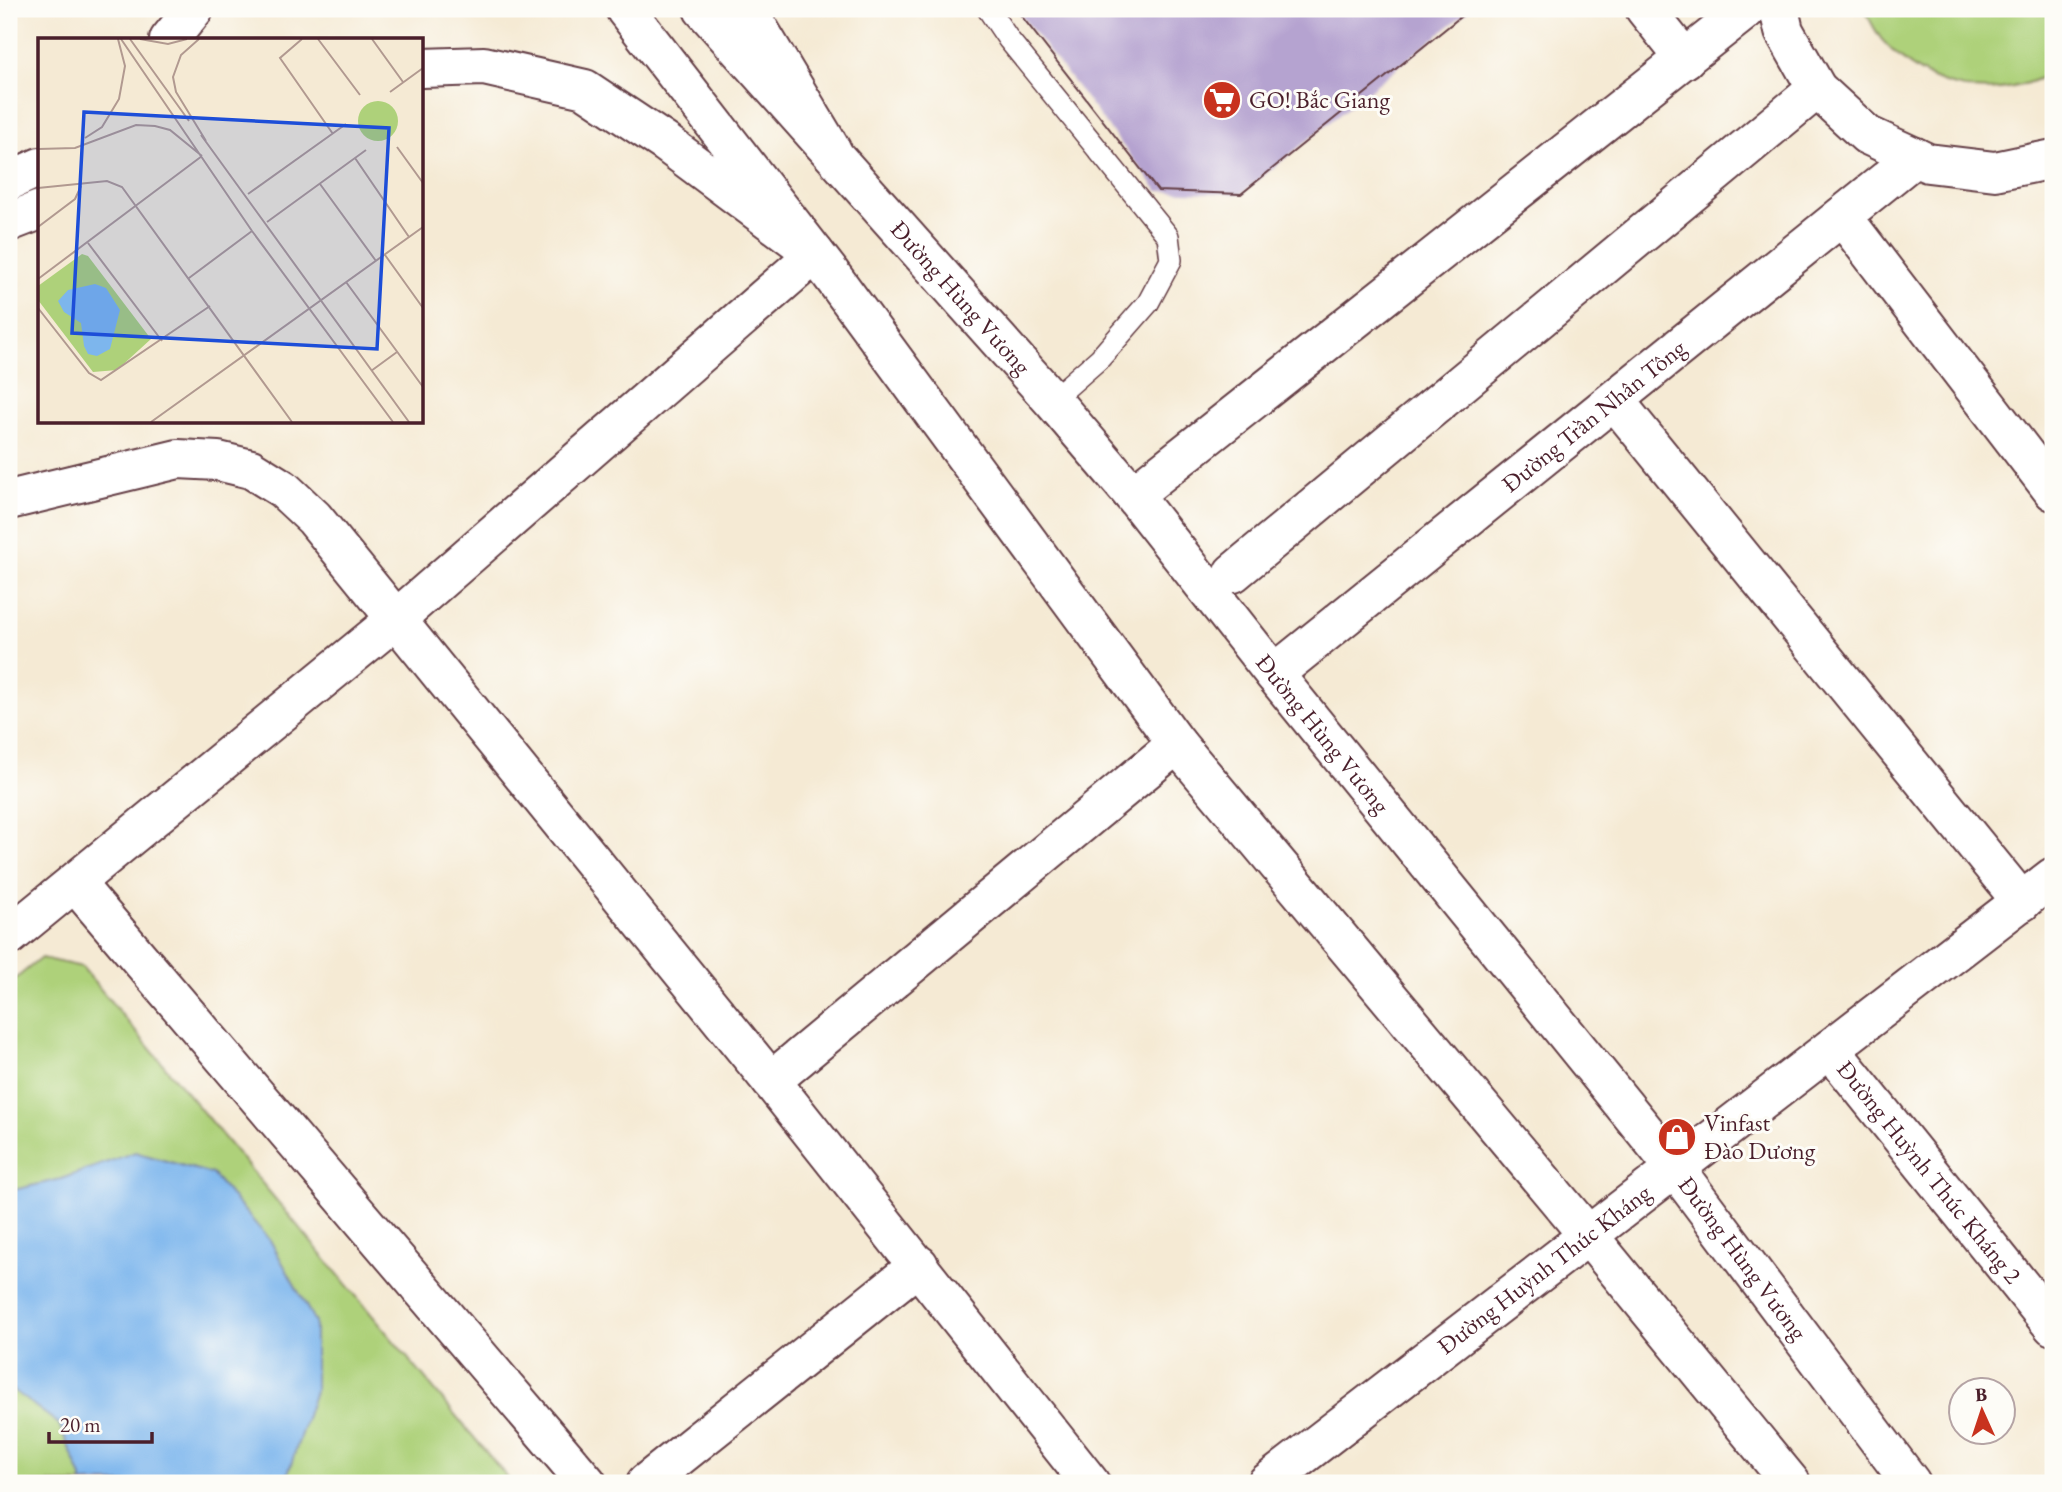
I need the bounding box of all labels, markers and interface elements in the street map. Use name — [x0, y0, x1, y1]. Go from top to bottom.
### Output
inset map — [38, 38, 424, 424]
supermarket icon: GO! Bắc Giang — [1201, 79, 1243, 121]
place label: GO! Bắc Giang — [1249, 84, 1390, 115]
street label: Đường Hùng Vương — [884, 214, 1038, 381]
street label: Đường Trần Nhân Tông — [1495, 332, 1692, 499]
street label: Đường Hùng Vương — [1249, 647, 1397, 820]
street label: Đường Huỳnh Thúc Kháng 2 — [1830, 1054, 2029, 1290]
place label: Vinfast Đào Dương — [1704, 1107, 1816, 1166]
shop icon: Vinfast Đào Dương — [1656, 1116, 1698, 1158]
street label: Đường Hùng Vương — [1672, 1170, 1815, 1347]
street label: Đường Huỳnh Thúc Kháng — [1431, 1176, 1657, 1361]
north arrow — [1946, 1376, 2016, 1446]
text: B — [1975, 1382, 1988, 1407]
scale bar — [49, 1401, 152, 1445]
text: 20 m — [60, 1411, 101, 1438]

